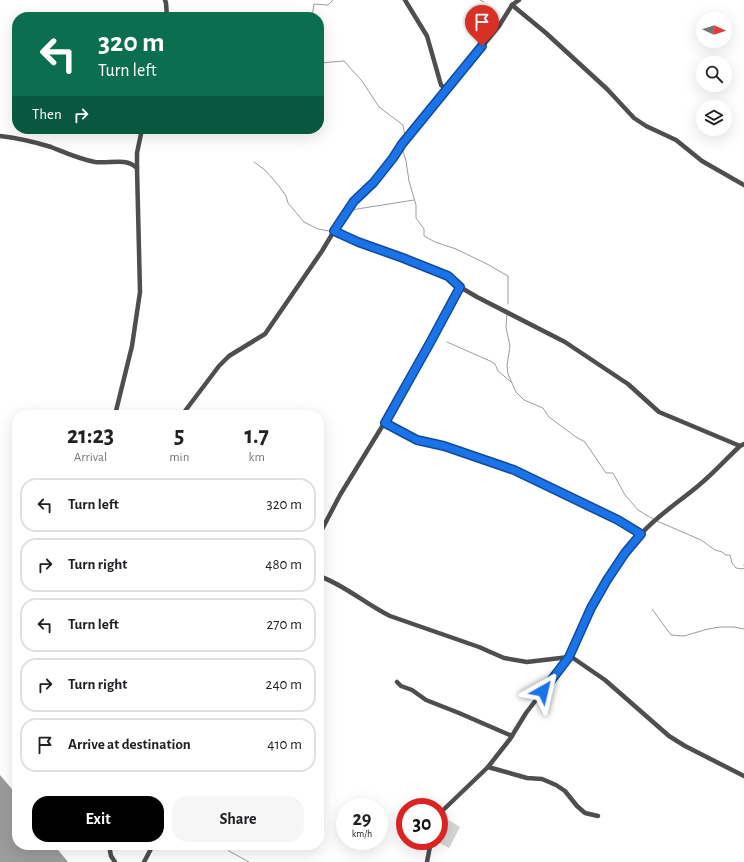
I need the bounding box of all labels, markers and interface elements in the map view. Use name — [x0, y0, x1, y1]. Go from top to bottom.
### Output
pin — [465, 5, 499, 46]
icon: arrive — [471, 11, 493, 33]
north arrow — [696, 12, 732, 48]
map controls — [696, 12, 732, 136]
icon: left — [32, 28, 84, 80]
text: 320 m — [98, 29, 165, 57]
button: search — [696, 56, 732, 92]
text: Turn left — [98, 62, 157, 80]
button: layers — [696, 100, 732, 136]
icon: right — [70, 104, 92, 126]
text: Then — [32, 107, 62, 122]
text: 21:23 — [67, 424, 114, 448]
text: 5 — [174, 424, 184, 448]
text: 1.7 — [244, 424, 269, 448]
text: Arrival — [74, 451, 107, 464]
text: min — [169, 451, 189, 464]
text: km — [249, 451, 265, 464]
icon: left — [34, 494, 56, 516]
text: Turn left — [68, 497, 119, 512]
text: 320 m — [267, 497, 302, 512]
icon: right — [34, 554, 56, 576]
text: Turn right — [68, 557, 127, 572]
text: 480 m — [265, 557, 302, 572]
icon: left — [34, 614, 56, 636]
text: Turn left — [68, 617, 119, 632]
text: 270 m — [267, 617, 302, 632]
position arrow — [522, 670, 564, 712]
icon: right — [34, 674, 56, 696]
text: Turn right — [68, 677, 127, 692]
text: 240 m — [266, 677, 302, 692]
icon: arrive — [34, 734, 56, 756]
text: Arrive at destination — [68, 737, 191, 752]
text: 410 m — [267, 737, 302, 752]
button: Exit — [32, 796, 164, 842]
button: Share — [172, 796, 304, 842]
speed limit sign: 30 — [396, 798, 448, 850]
text: 29 — [352, 809, 372, 829]
text: km/h — [352, 829, 372, 839]

